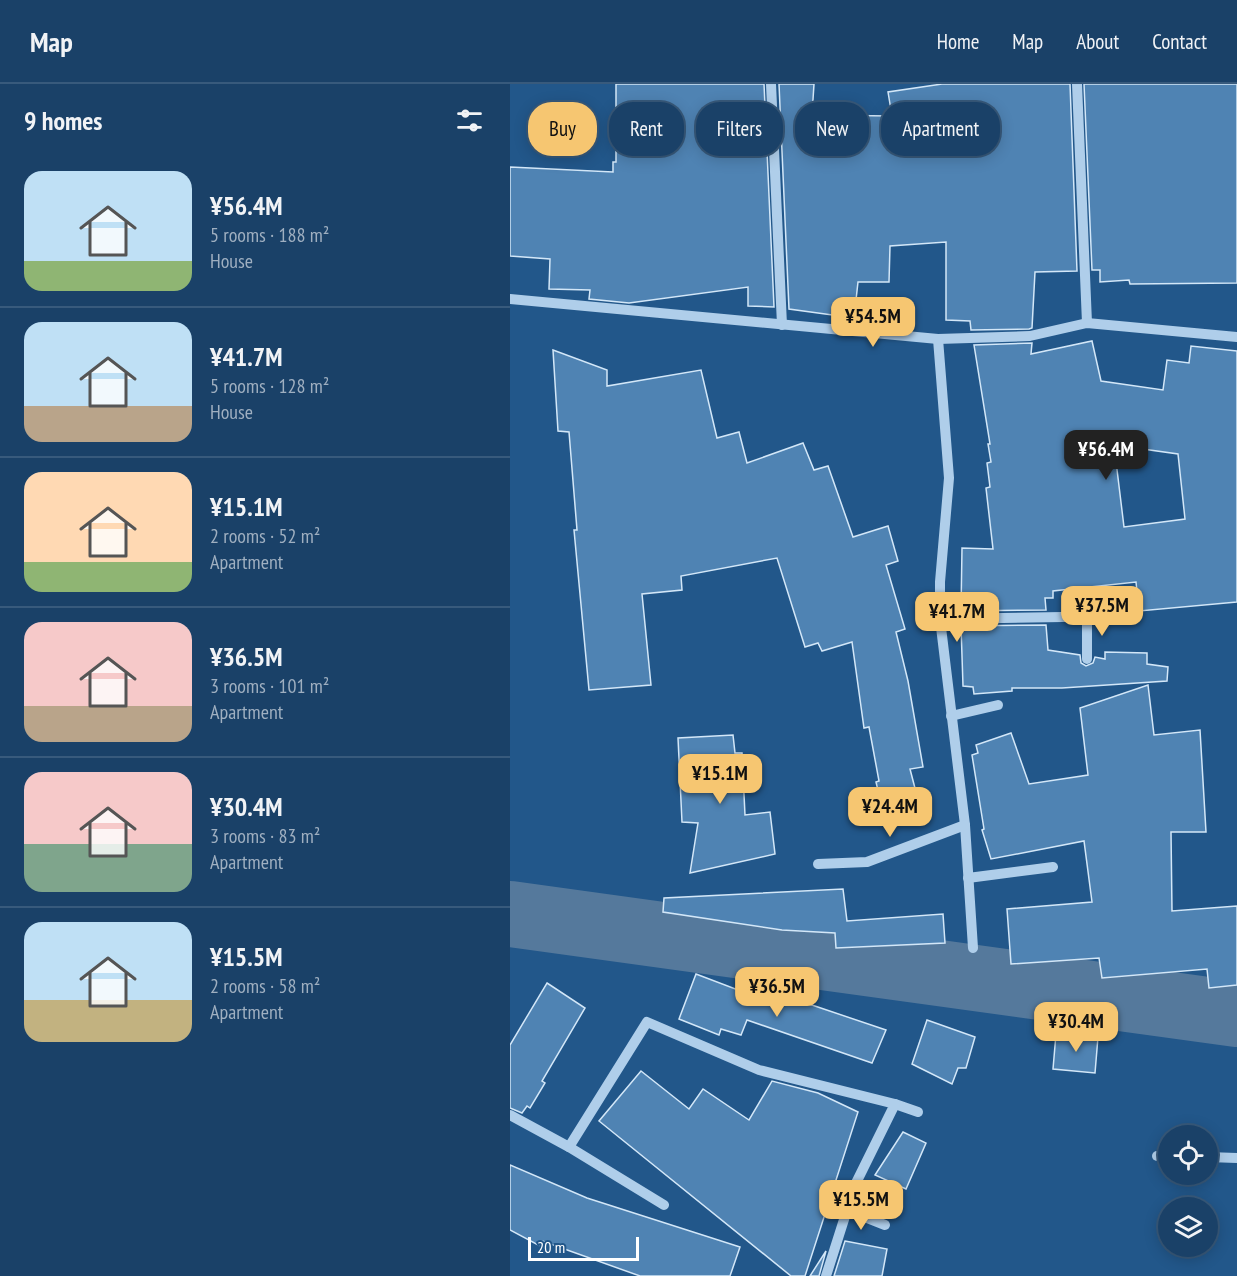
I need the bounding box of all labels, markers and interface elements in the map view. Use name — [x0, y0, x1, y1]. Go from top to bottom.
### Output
text: Map — [30, 23, 73, 60]
text: Home — [937, 28, 979, 55]
text: Map — [1012, 28, 1043, 55]
text: About — [1076, 28, 1119, 55]
text: Contact — [1152, 28, 1207, 55]
chip: Buy — [528, 102, 597, 156]
chip: Rent — [609, 102, 684, 156]
chip: Filters — [696, 102, 783, 156]
chip: New — [795, 102, 869, 156]
chip: Apartment — [881, 102, 1000, 156]
text: 9 homes — [24, 104, 102, 137]
icon: filters — [453, 104, 486, 137]
text: ¥56.4M — [210, 189, 283, 222]
icon: home — [72, 195, 144, 267]
text: 5 rooms · 188 m² — [210, 222, 329, 248]
text: House — [210, 248, 253, 274]
pin: ¥54.5M — [824, 297, 922, 348]
text: ¥54.5M — [845, 303, 901, 329]
text: ¥41.7M — [210, 340, 283, 373]
icon: home — [72, 346, 144, 418]
text: 5 rooms · 128 m² — [210, 373, 329, 399]
text: House — [210, 399, 253, 425]
pin: ¥56.4M — [1057, 430, 1155, 481]
text: ¥56.4M — [1078, 436, 1134, 462]
text: ¥15.1M — [210, 490, 283, 523]
icon: home — [72, 496, 144, 568]
text: 2 rooms · 52 m² — [210, 523, 320, 549]
text: Apartment — [210, 549, 283, 575]
pin: ¥37.5M — [1053, 586, 1151, 637]
pin: ¥41.7M — [908, 592, 1006, 643]
text: ¥37.5M — [1075, 592, 1129, 618]
text: ¥41.7M — [929, 598, 985, 624]
text: ¥36.5M — [210, 640, 283, 673]
icon: home — [72, 646, 144, 718]
text: 3 rooms · 101 m² — [210, 673, 329, 699]
text: Apartment — [210, 699, 283, 725]
pin: ¥15.1M — [671, 754, 769, 805]
text: ¥15.1M — [692, 760, 748, 786]
pin: ¥24.4M — [841, 787, 939, 838]
text: ¥30.4M — [210, 790, 283, 823]
text: ¥24.4M — [862, 793, 918, 819]
icon: home — [72, 796, 144, 868]
text: 3 rooms · 83 m² — [210, 823, 320, 849]
text: Apartment — [210, 849, 283, 875]
text: ¥15.5M — [210, 940, 283, 973]
icon: home — [72, 946, 144, 1018]
pin: ¥36.5M — [728, 967, 826, 1018]
text: 2 rooms · 58 m² — [210, 973, 320, 999]
text: ¥36.5M — [749, 973, 805, 999]
text: Apartment — [210, 999, 283, 1025]
pin: ¥30.4M — [1027, 1002, 1125, 1053]
text: ¥30.4M — [1048, 1008, 1104, 1034]
map controls — [1158, 1125, 1218, 1257]
button: locate — [1158, 1125, 1218, 1185]
pin: ¥15.5M — [812, 1180, 910, 1231]
text: ¥15.5M — [833, 1186, 889, 1212]
button: layers — [1158, 1197, 1218, 1257]
scale bar — [528, 1234, 639, 1262]
text: 20 m — [537, 1237, 565, 1257]

